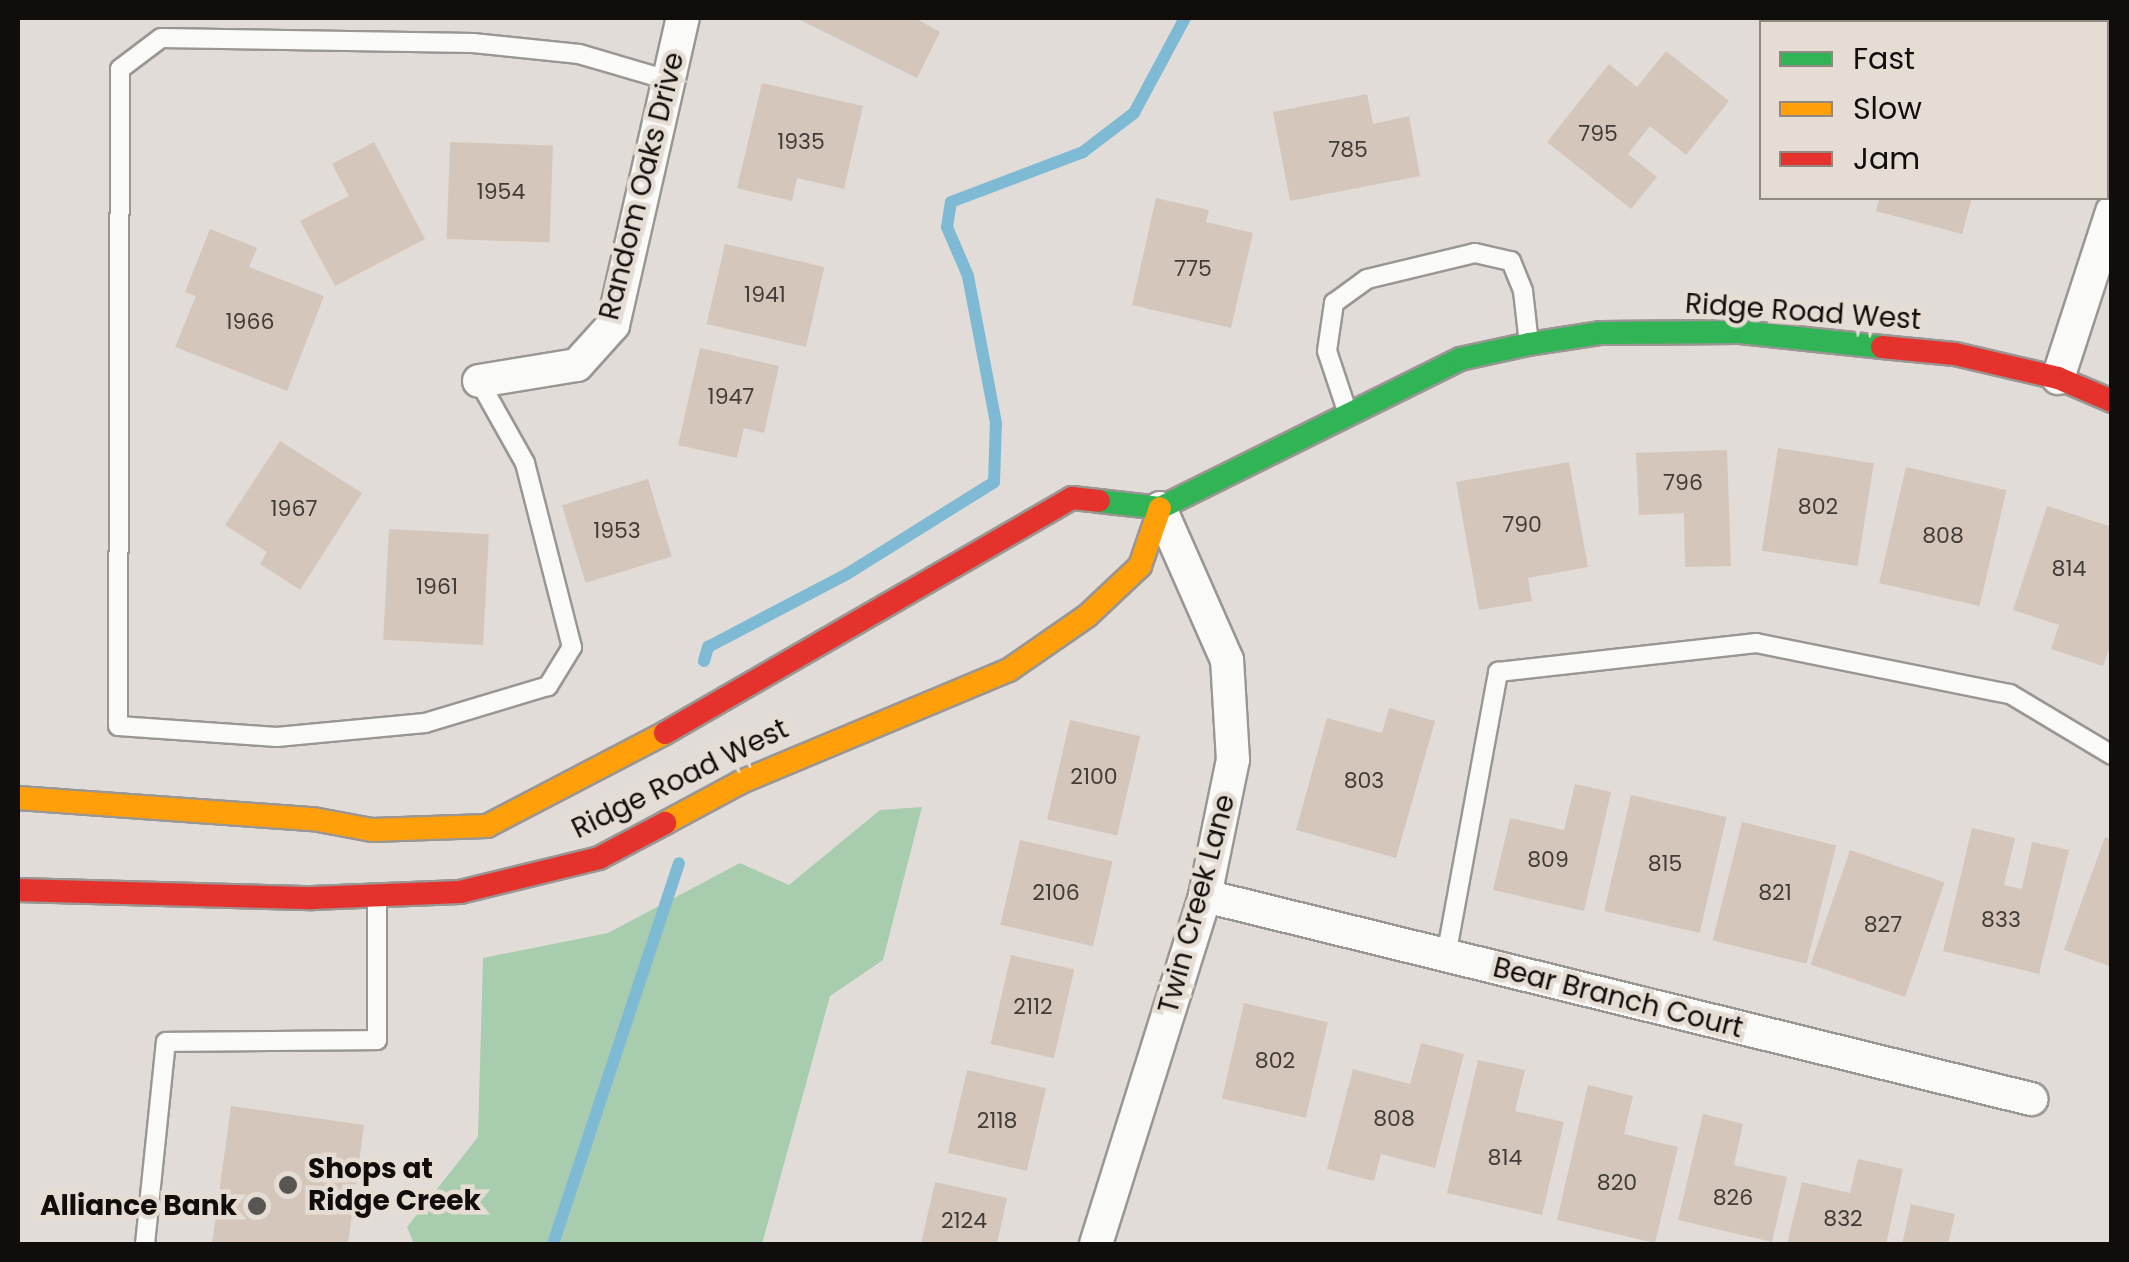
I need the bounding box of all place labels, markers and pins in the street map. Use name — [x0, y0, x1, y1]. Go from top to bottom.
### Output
place label: Shops at Ridge Creek — [308, 1152, 481, 1218]
marker: Shops at Ridge Creek — [277, 1174, 299, 1196]
place label: Alliance Bank — [40, 1189, 237, 1223]
marker: Alliance Bank — [246, 1195, 268, 1217]

